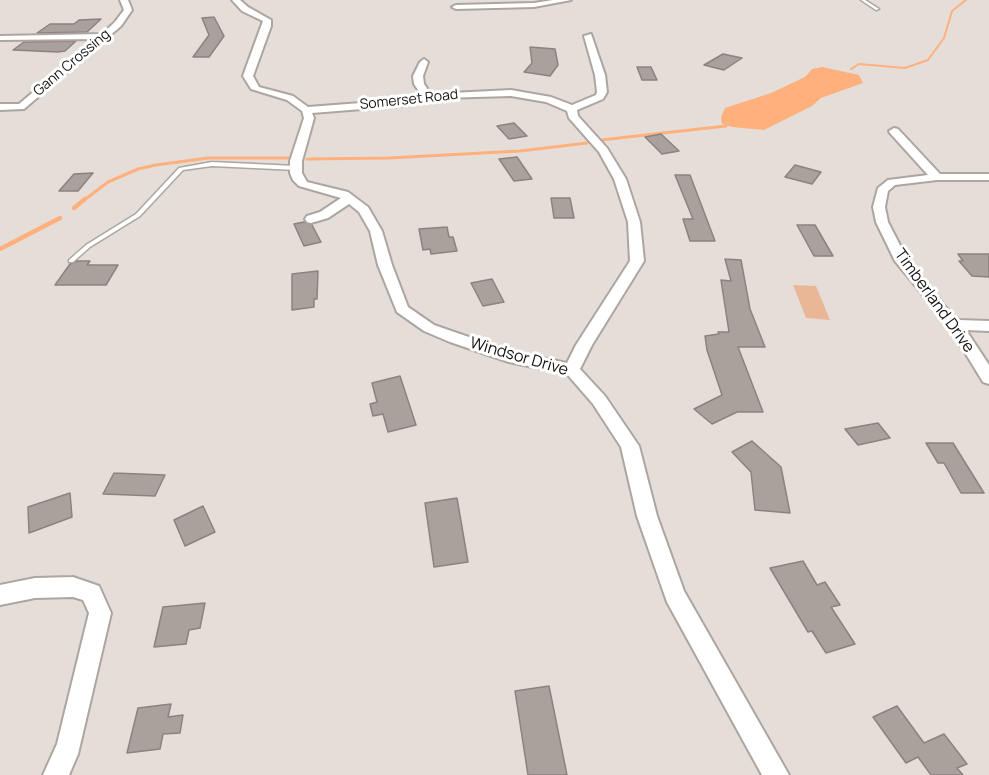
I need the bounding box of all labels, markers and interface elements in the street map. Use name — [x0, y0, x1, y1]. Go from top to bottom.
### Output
street label: Gann Crossing — [30, 26, 114, 100]
street label: Somerset Road — [359, 86, 459, 114]
street label: Timberland Drive — [890, 245, 978, 357]
street label: Windsor Drive — [468, 334, 570, 380]

